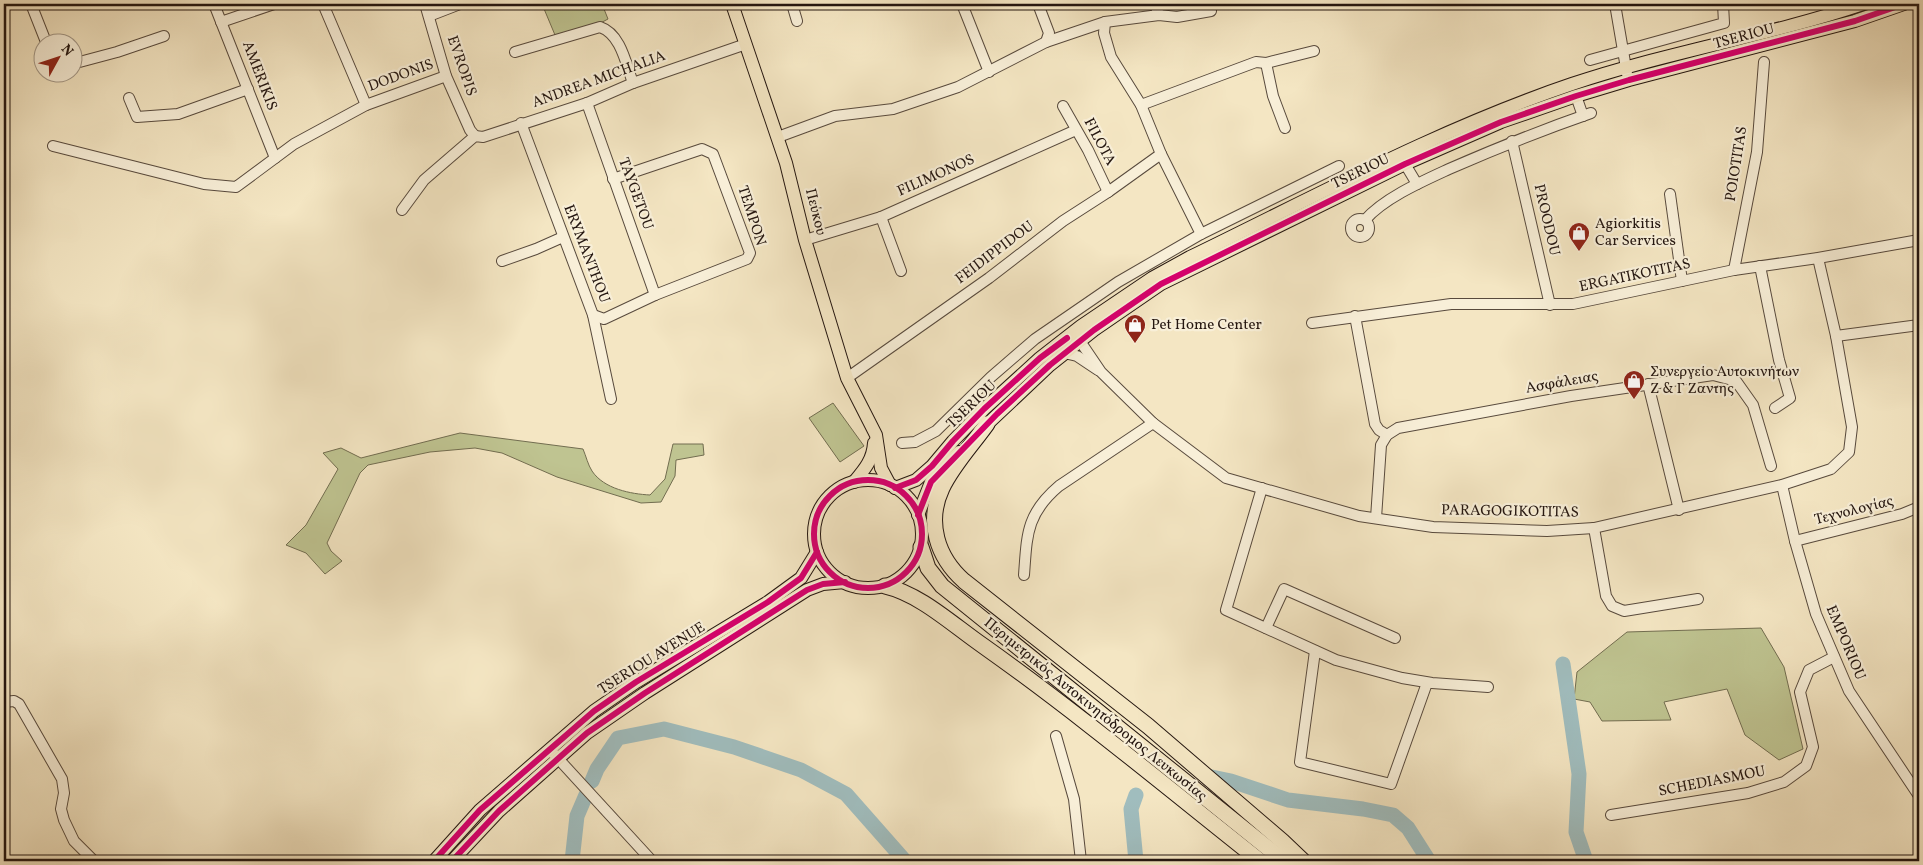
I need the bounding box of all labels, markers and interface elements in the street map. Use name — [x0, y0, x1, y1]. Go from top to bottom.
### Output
street label: TSERIOU — [1711, 19, 1777, 55]
north arrow — [32, 32, 82, 82]
street label: EVROPIS — [441, 33, 481, 99]
street label: AMERIKIS — [236, 38, 282, 114]
text: N — [56, 41, 77, 61]
street label: ANDREA MICHALIA — [529, 46, 669, 114]
street label: DODONIS — [365, 54, 437, 98]
street label: FILOTA — [1078, 114, 1121, 170]
street label: POIOTITAS — [1721, 125, 1753, 203]
street label: TSERIOU — [1328, 149, 1394, 195]
street label: FILIMONOS — [894, 150, 978, 202]
street label: TAYGETOU — [612, 155, 658, 233]
street label: PROODOU — [1528, 182, 1564, 258]
street label: TEMPON — [731, 183, 771, 249]
street label: Πεύκου — [799, 186, 831, 238]
street label: ERYMANTHOU — [558, 202, 614, 306]
place label: Agiorkitis Car Services — [1595, 214, 1676, 252]
street label: FEIDIPPIDOU — [951, 216, 1039, 290]
shop icon: Agiorkitis Car Services — [1567, 221, 1591, 252]
street label: ERGATIKOTITAS — [1577, 254, 1693, 298]
shop icon: Pet Home Center — [1123, 313, 1147, 344]
place label: Pet Home Center — [1151, 315, 1262, 336]
place label: Συνεργείο Αυτοκινήτων Ζ & Γ Ζαντης — [1650, 362, 1799, 400]
street label: Ασφάλειας — [1524, 366, 1600, 400]
shop icon: Συνεργείο Αυτοκινήτων Ζ & Γ Ζαντης — [1622, 369, 1646, 400]
street label: TSERIOU — [942, 376, 1002, 434]
street label: Τεχνολογίας — [1812, 491, 1896, 531]
street label: PARAGOGIKOTITAS — [1441, 500, 1579, 524]
street label: EMPORIOU — [1820, 602, 1870, 684]
street label: Περιμετρικός Αυτοκινητόδρομος Λευκωσίας — [979, 613, 1211, 807]
street label: TSERIOU AVENUE — [594, 617, 710, 701]
street label: SCHEDIASMOU — [1657, 761, 1767, 803]

